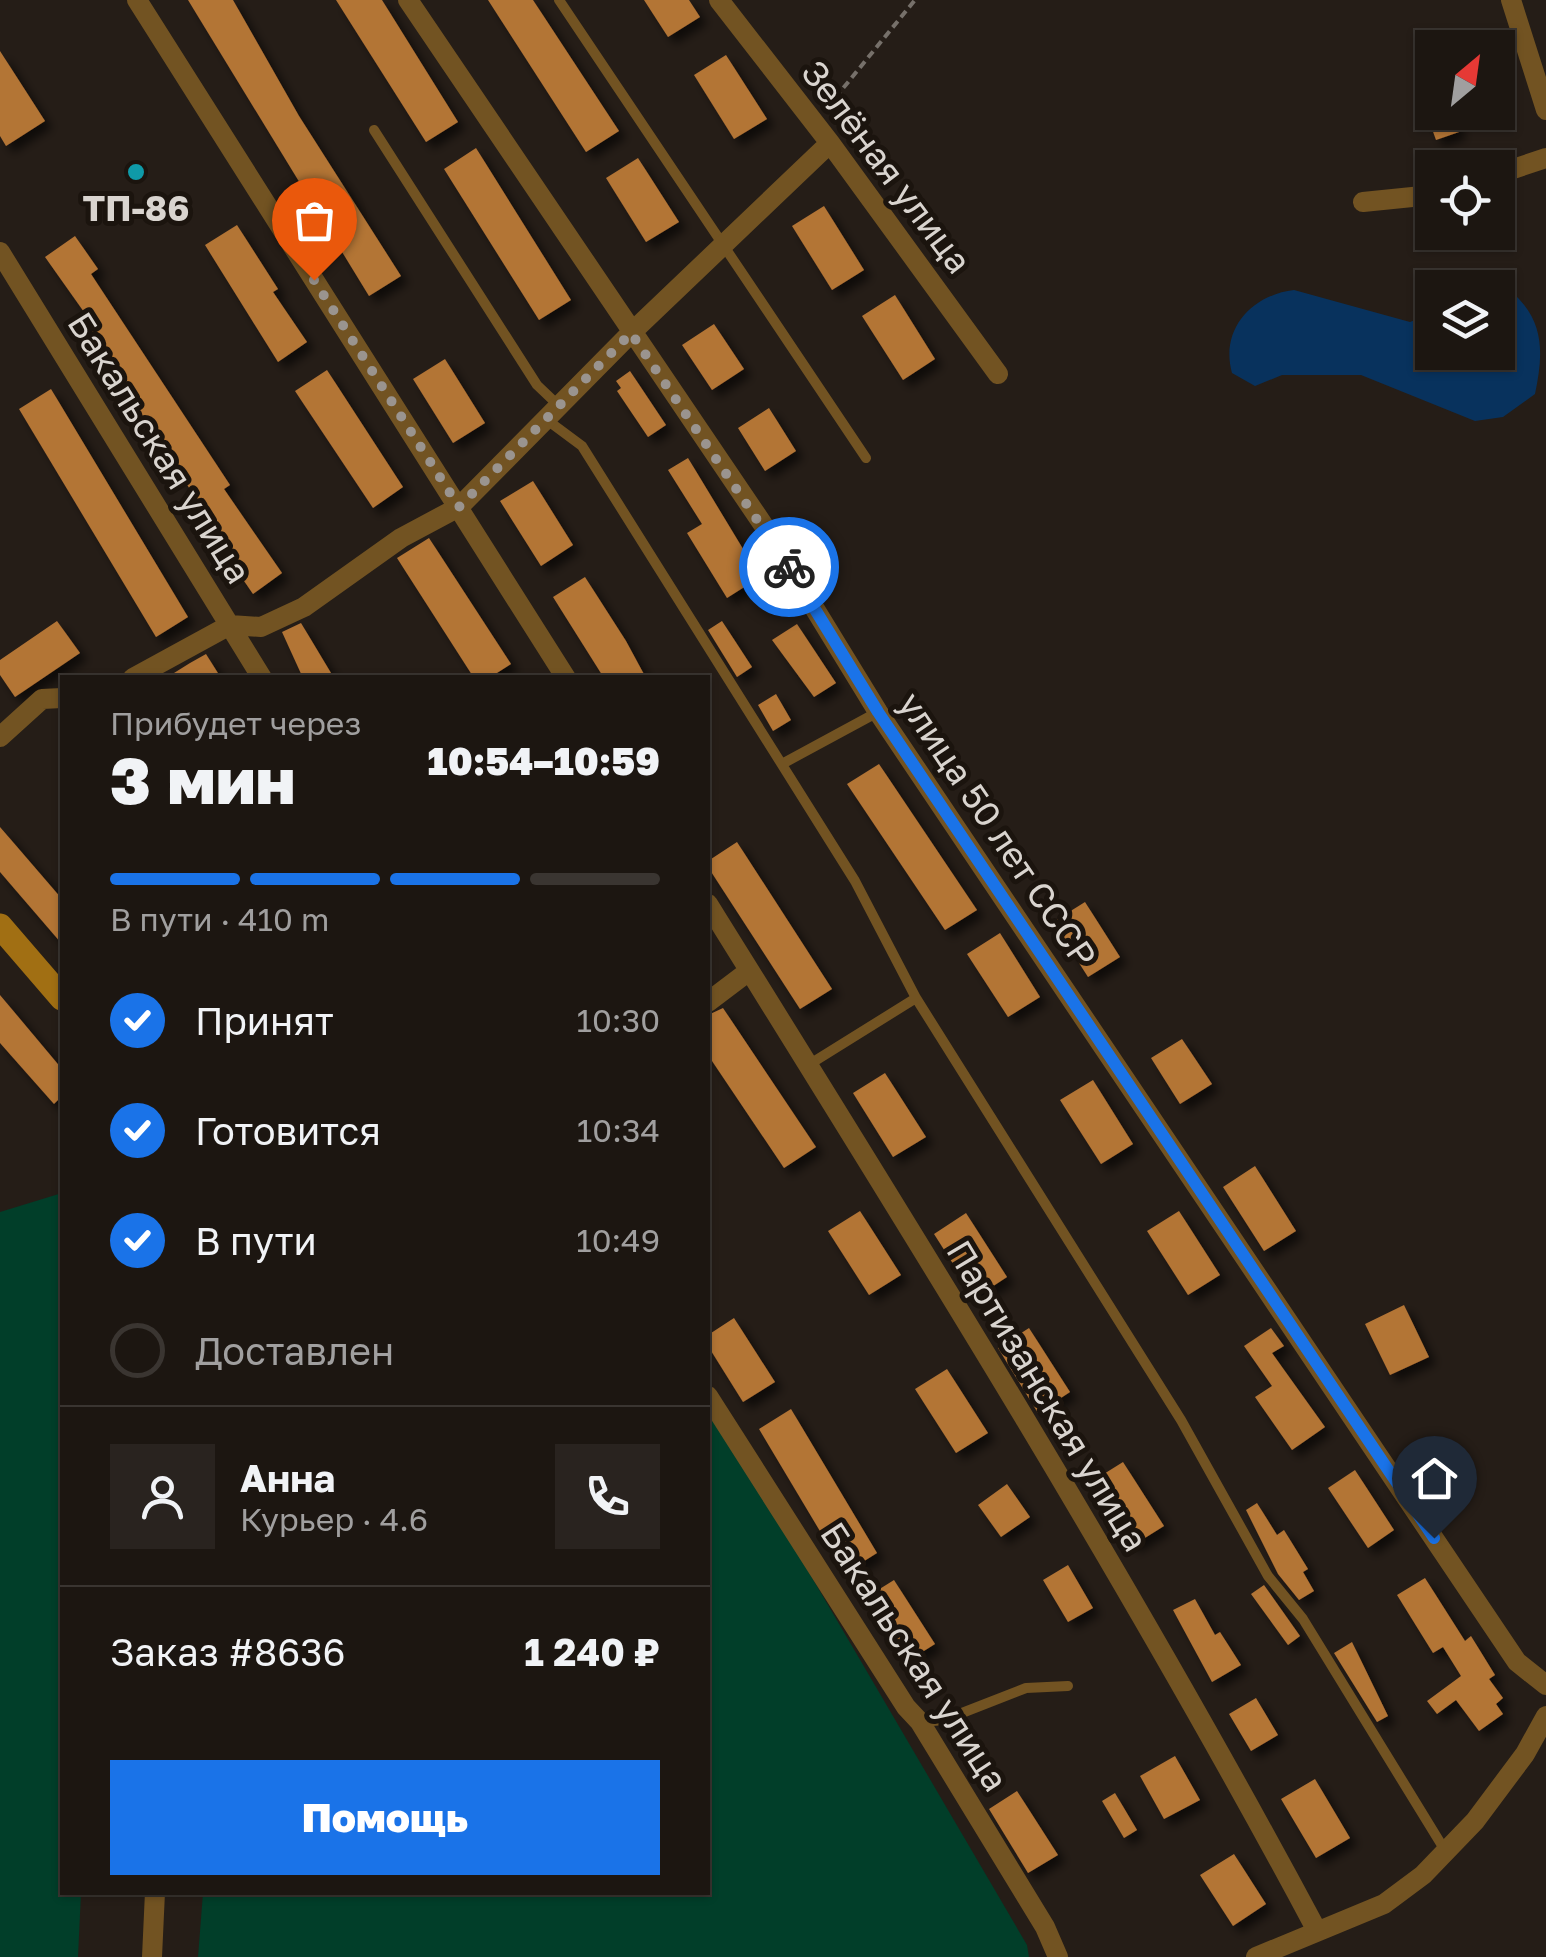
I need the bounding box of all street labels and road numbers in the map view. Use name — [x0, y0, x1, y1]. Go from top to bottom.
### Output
street label: Зелёная улица — [793, 52, 980, 281]
street label: Бакальская улица — [59, 304, 260, 591]
street label: улица 50 лет СССР — [890, 684, 1105, 975]
street label: Партизанская улица — [938, 1232, 1157, 1558]
street label: Бакальская улица — [812, 1514, 1017, 1799]

